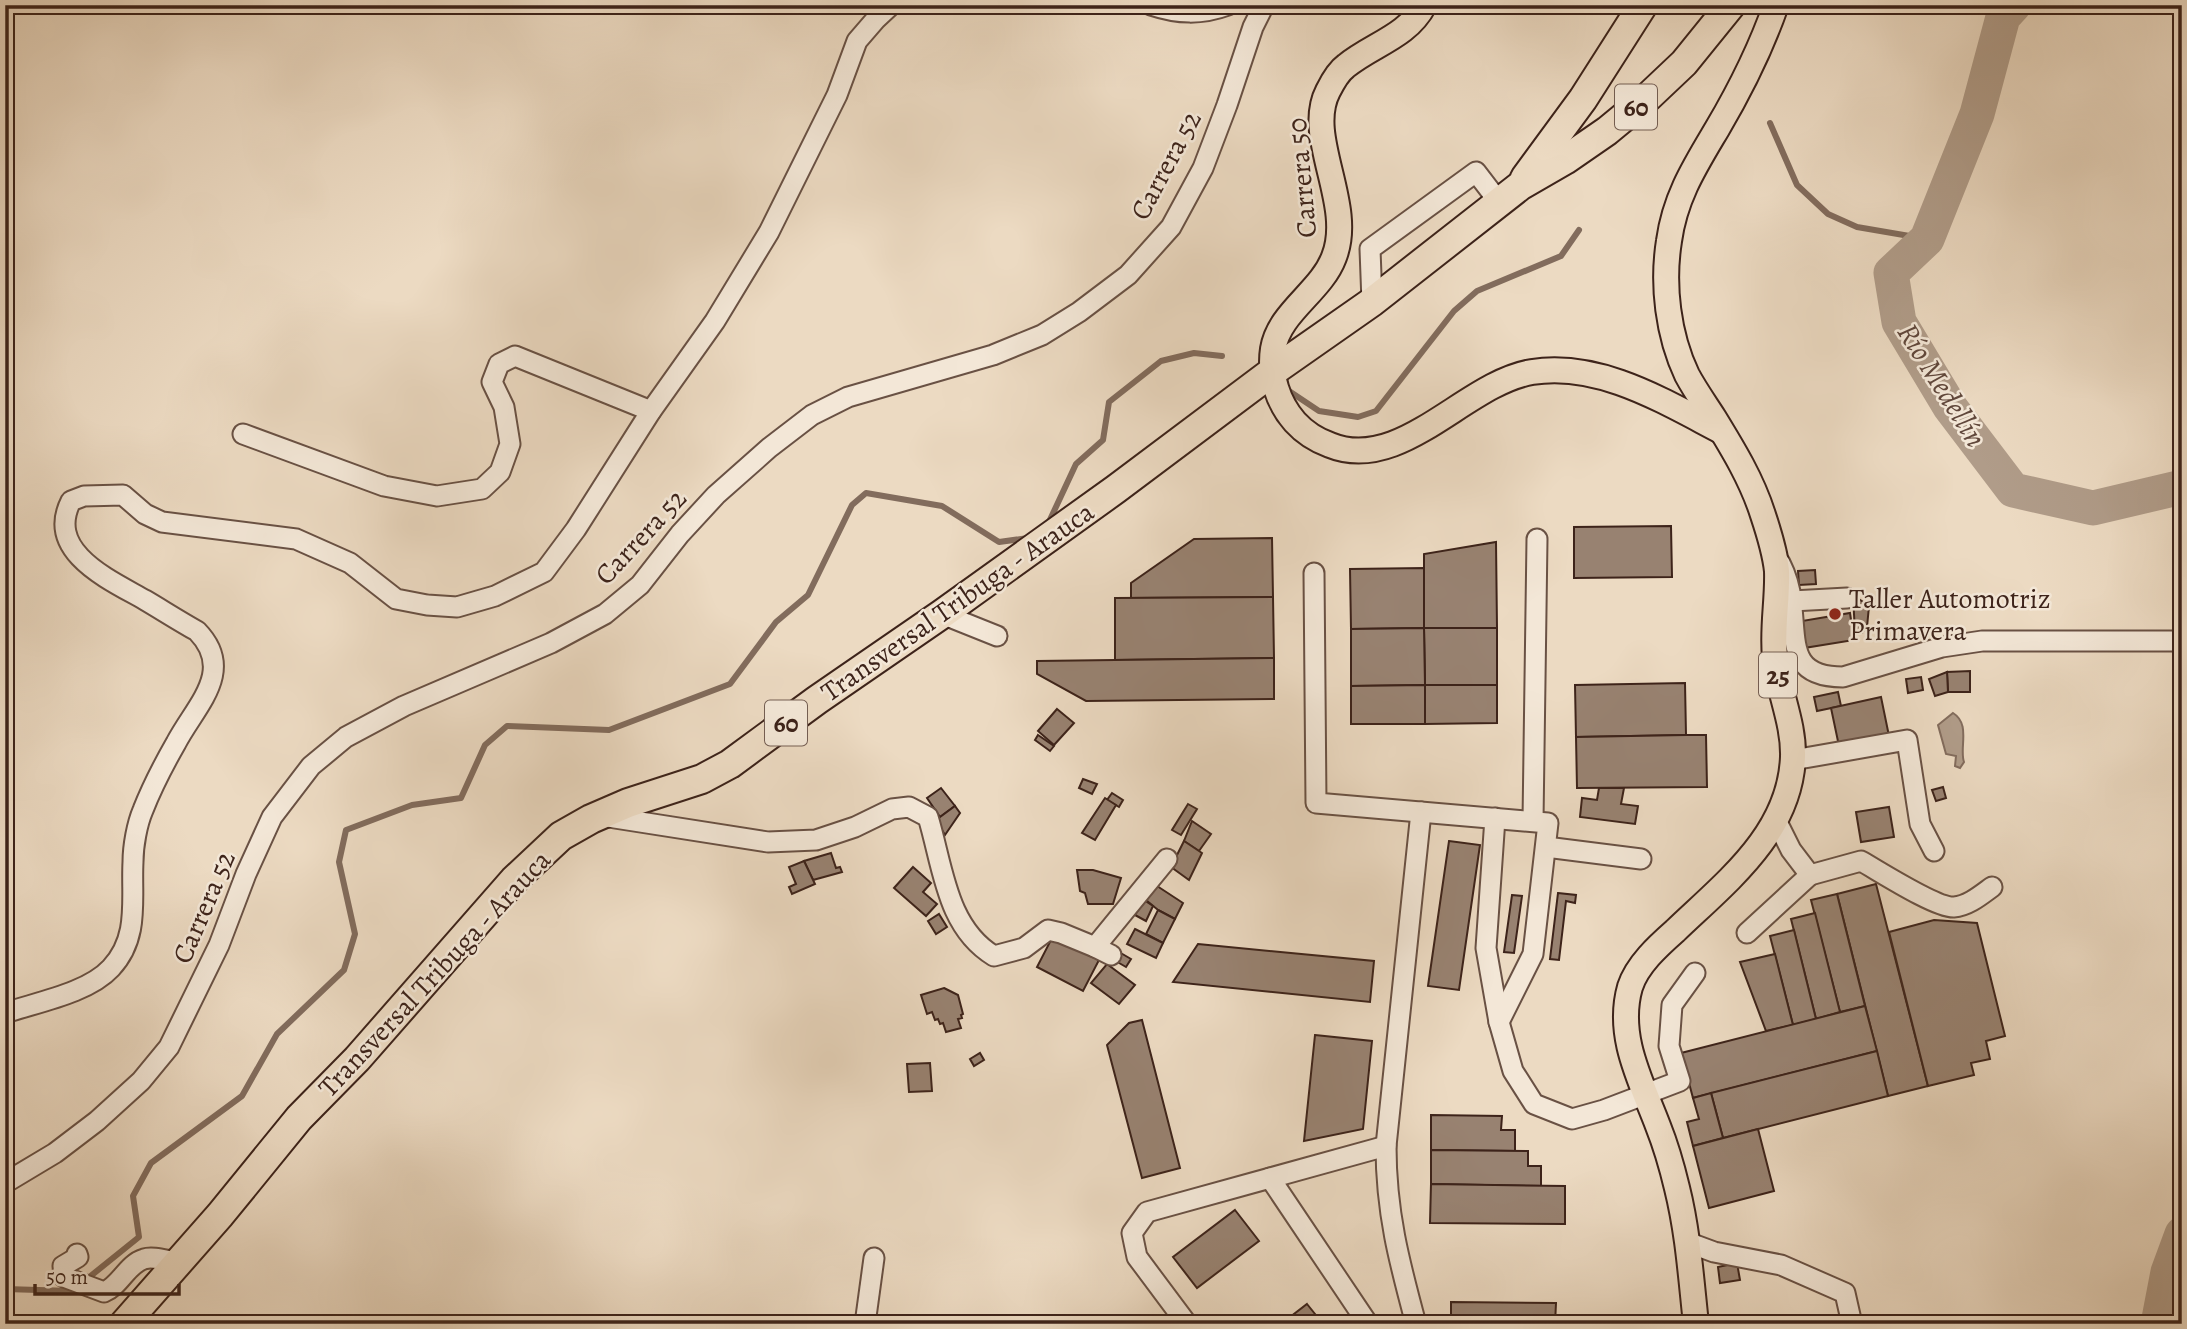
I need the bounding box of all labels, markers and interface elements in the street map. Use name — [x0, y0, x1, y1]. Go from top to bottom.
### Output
road number: 60 — [1615, 85, 1657, 130]
street label: Carrera 52 — [1121, 104, 1211, 227]
street label: Carrera 50 — [1278, 116, 1326, 239]
water label: Río Medellín — [1888, 315, 1996, 455]
street label: Carrera 52 — [586, 480, 695, 593]
street label: Transversal Tribuga - Arauca — [813, 493, 1102, 711]
place label: Taller Automotriz Primavera — [1849, 580, 2051, 650]
marker: Taller Automotriz Primavera — [1827, 606, 1843, 622]
road number: 25 — [1759, 652, 1797, 698]
road number: 60 — [765, 701, 807, 746]
street label: Transversal Tribuga - Arauca — [310, 842, 560, 1106]
street label: Carrera 52 — [163, 845, 245, 969]
scale bar — [35, 1252, 178, 1296]
text: 50 m — [46, 1263, 88, 1291]

